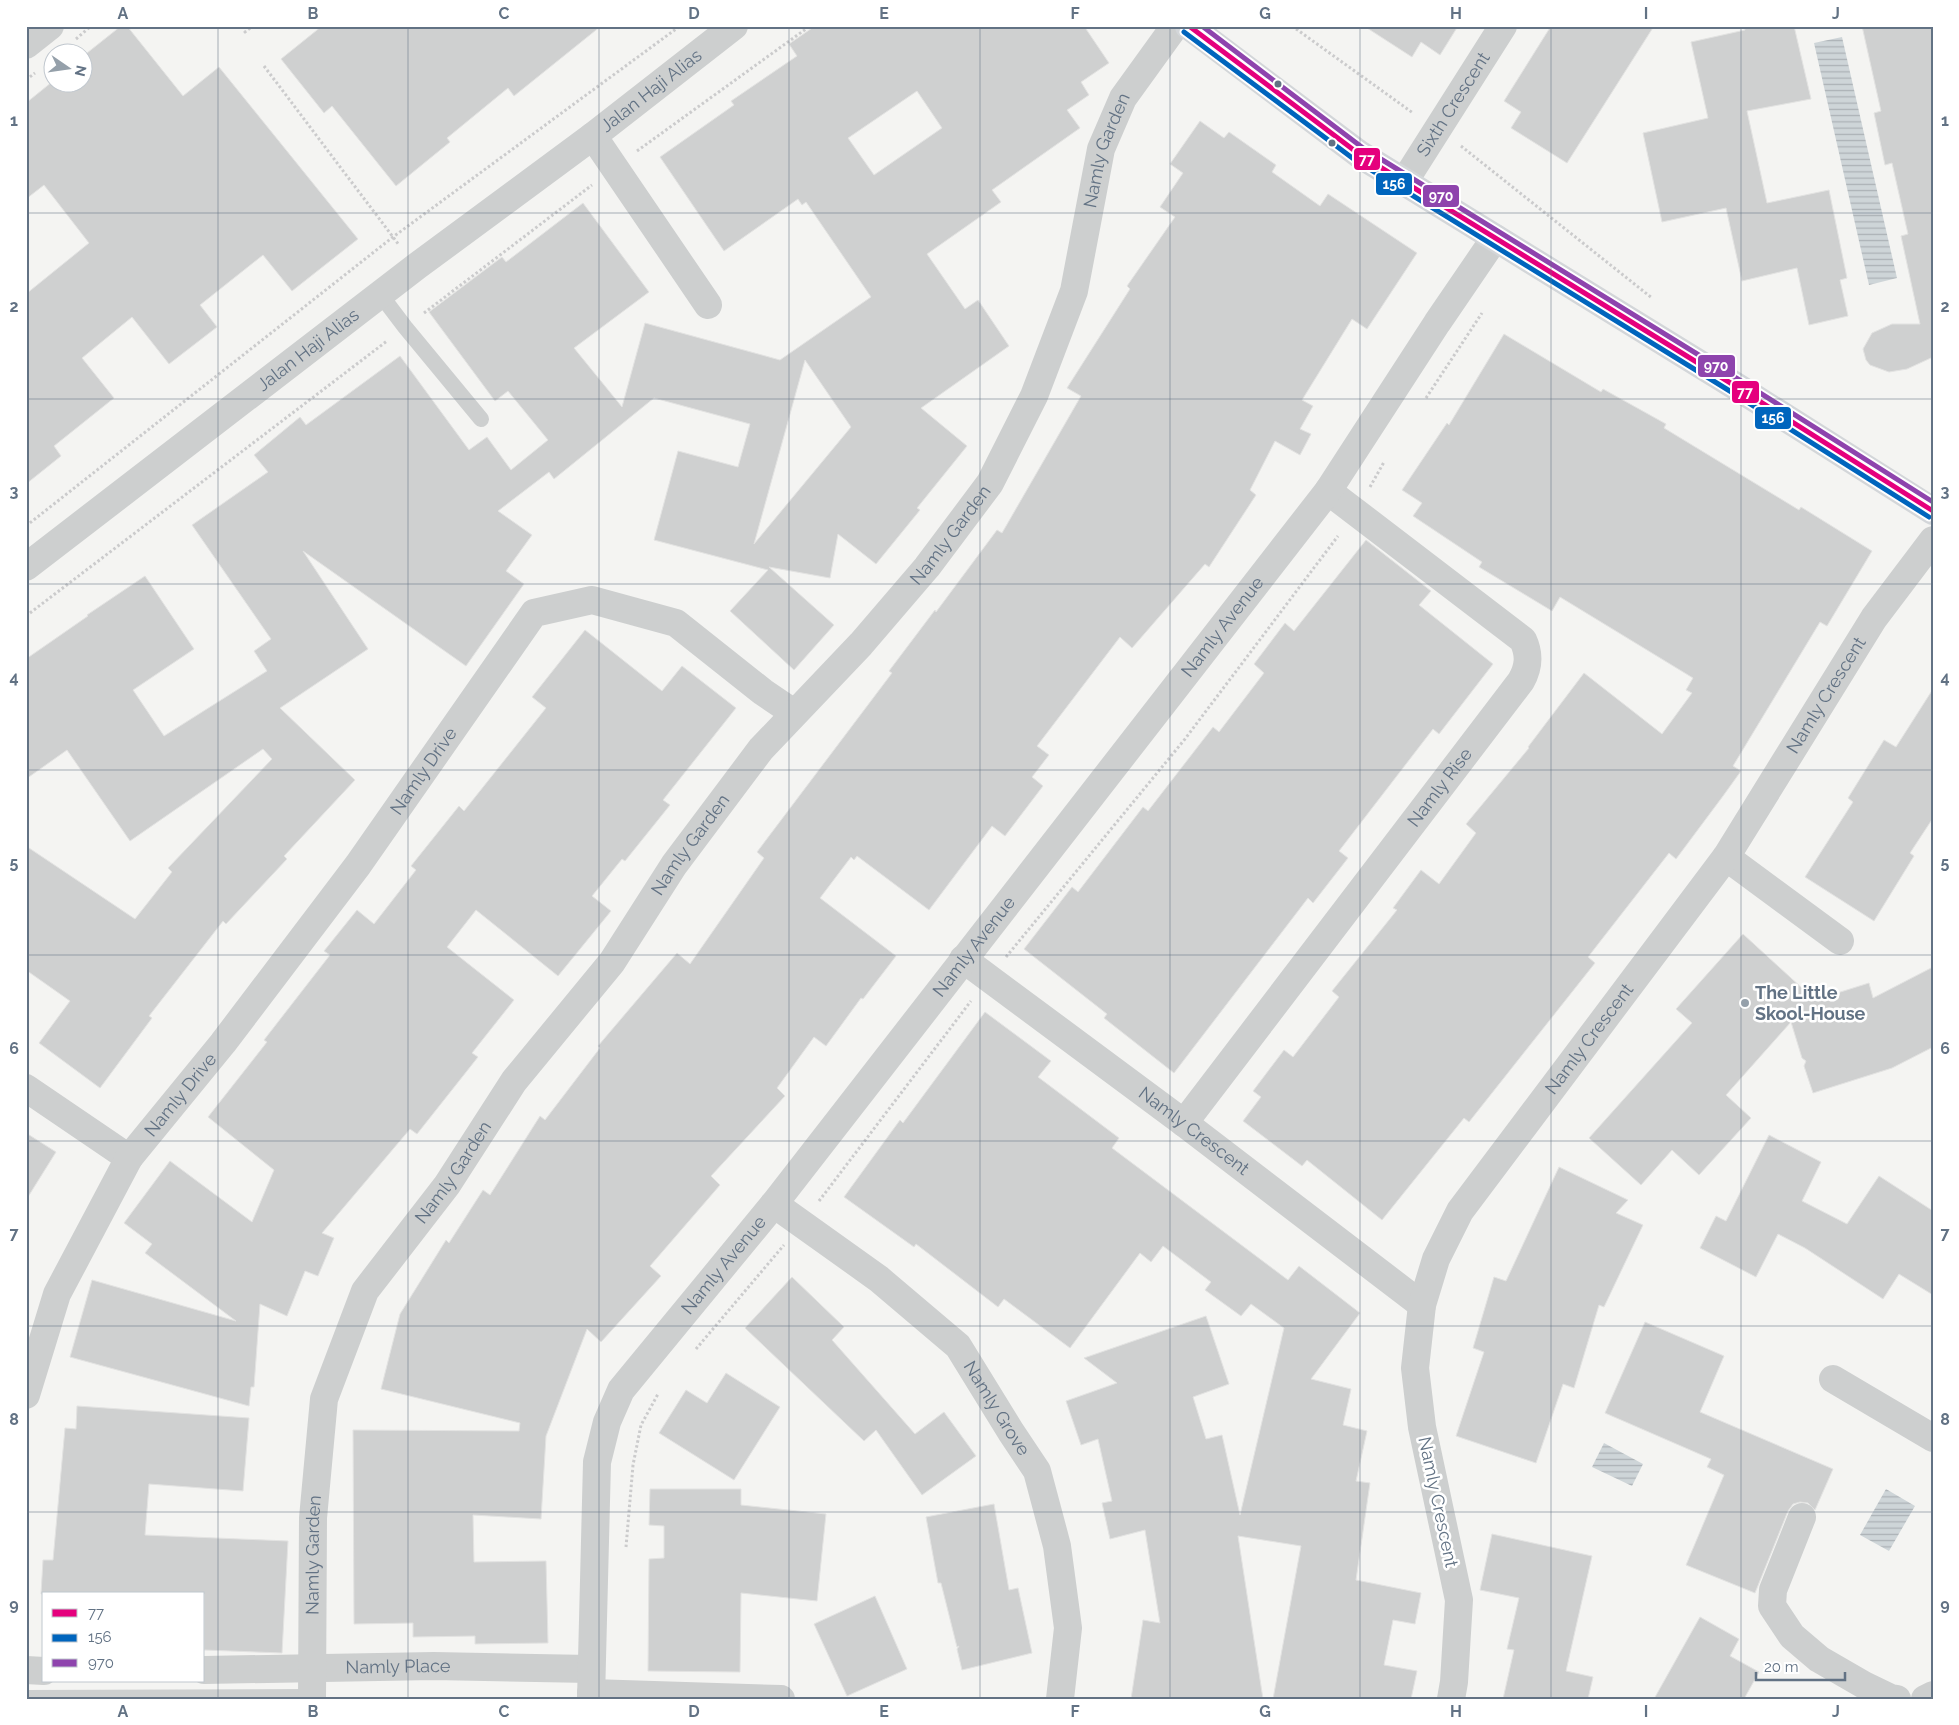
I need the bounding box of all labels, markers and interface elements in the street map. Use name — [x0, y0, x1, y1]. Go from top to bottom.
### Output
text: A — [118, 4, 129, 23]
text: B — [308, 4, 319, 23]
text: C — [499, 4, 510, 23]
text: D — [688, 4, 700, 23]
text: E — [879, 4, 889, 23]
text: F — [1070, 4, 1080, 23]
text: G — [1259, 4, 1271, 23]
text: H — [1450, 4, 1462, 23]
text: I — [1644, 4, 1648, 23]
text: J — [1832, 4, 1840, 23]
north arrow — [42, 42, 92, 92]
street label: Jalan Haji Alias — [596, 44, 706, 136]
street label: Sixth Crescent — [1412, 48, 1494, 160]
text: N — [72, 64, 90, 78]
unlabelled marker — [1273, 79, 1283, 89]
street label: Namly Garden — [1079, 90, 1134, 210]
text: 1 — [10, 111, 18, 130]
text: 1 — [1941, 111, 1949, 130]
unlabelled marker — [1327, 138, 1337, 148]
line badge: 77 — [1353, 147, 1381, 171]
text: 77 — [1359, 151, 1375, 167]
line badge: 156 — [1375, 172, 1413, 196]
text: 156 — [1382, 176, 1406, 192]
line badge: 970 — [1422, 184, 1460, 208]
text: 970 — [1429, 188, 1453, 204]
text: 2 — [9, 297, 19, 316]
text: 2 — [1940, 297, 1950, 316]
street label: Jalan Haji Alias — [253, 304, 363, 395]
line badge: 970 — [1697, 354, 1736, 378]
text: 970 — [1704, 358, 1728, 374]
line badge: 77 — [1731, 380, 1760, 404]
text: 77 — [1737, 384, 1753, 400]
line badge: 156 — [1754, 406, 1792, 430]
text: 156 — [1761, 410, 1785, 426]
street label: Namly Garden — [905, 481, 995, 589]
text: 3 — [10, 482, 19, 501]
text: 3 — [1941, 482, 1950, 501]
street label: Namly Avenue — [1177, 572, 1268, 681]
street label: Namly Crescent — [1782, 633, 1870, 757]
text: 4 — [9, 668, 19, 687]
text: 4 — [1940, 668, 1950, 687]
street label: Namly Drive — [385, 723, 461, 818]
street label: Namly Rise — [1403, 743, 1476, 831]
street label: Namly Garden — [646, 790, 733, 899]
text: 5 — [10, 853, 19, 872]
text: 5 — [1941, 853, 1950, 872]
street label: Namly Avenue — [928, 892, 1019, 1001]
street label: Namly Crescent — [1540, 979, 1637, 1098]
place label: The Little Skool-House — [1755, 982, 1866, 1024]
marker: The Little Skool-House — [1739, 997, 1751, 1009]
text: 6 — [9, 1039, 19, 1058]
text: 6 — [1940, 1039, 1950, 1058]
street label: Namly Drive — [140, 1048, 221, 1141]
street label: Namly Crescent — [1135, 1082, 1254, 1179]
street label: Namly Garden — [410, 1117, 495, 1227]
street label: Namly Avenue — [677, 1211, 770, 1318]
text: 7 — [10, 1224, 19, 1243]
text: 7 — [1941, 1224, 1950, 1243]
street label: Namly Grove — [960, 1357, 1035, 1460]
text: 8 — [9, 1410, 19, 1429]
text: 8 — [1940, 1410, 1950, 1429]
street label: Namly Crescent — [1414, 1435, 1463, 1569]
street label: Namly Garden — [301, 1494, 325, 1615]
legend — [42, 1592, 205, 1682]
text: 9 — [9, 1595, 19, 1614]
text: 9 — [1940, 1595, 1950, 1614]
text: 77 — [88, 1604, 104, 1622]
text: 156 — [88, 1628, 112, 1646]
scale bar — [1756, 1650, 1845, 1682]
text: 970 — [88, 1654, 114, 1672]
street label: Namly Place — [345, 1655, 451, 1678]
text: 20 m — [1764, 1658, 1799, 1676]
text: A — [118, 1702, 129, 1721]
text: B — [308, 1702, 319, 1721]
text: C — [499, 1702, 510, 1721]
text: D — [688, 1702, 700, 1721]
text: E — [879, 1702, 889, 1721]
text: F — [1070, 1702, 1080, 1721]
text: G — [1259, 1702, 1271, 1721]
text: H — [1450, 1702, 1462, 1721]
text: I — [1644, 1702, 1648, 1721]
text: J — [1832, 1702, 1840, 1721]

